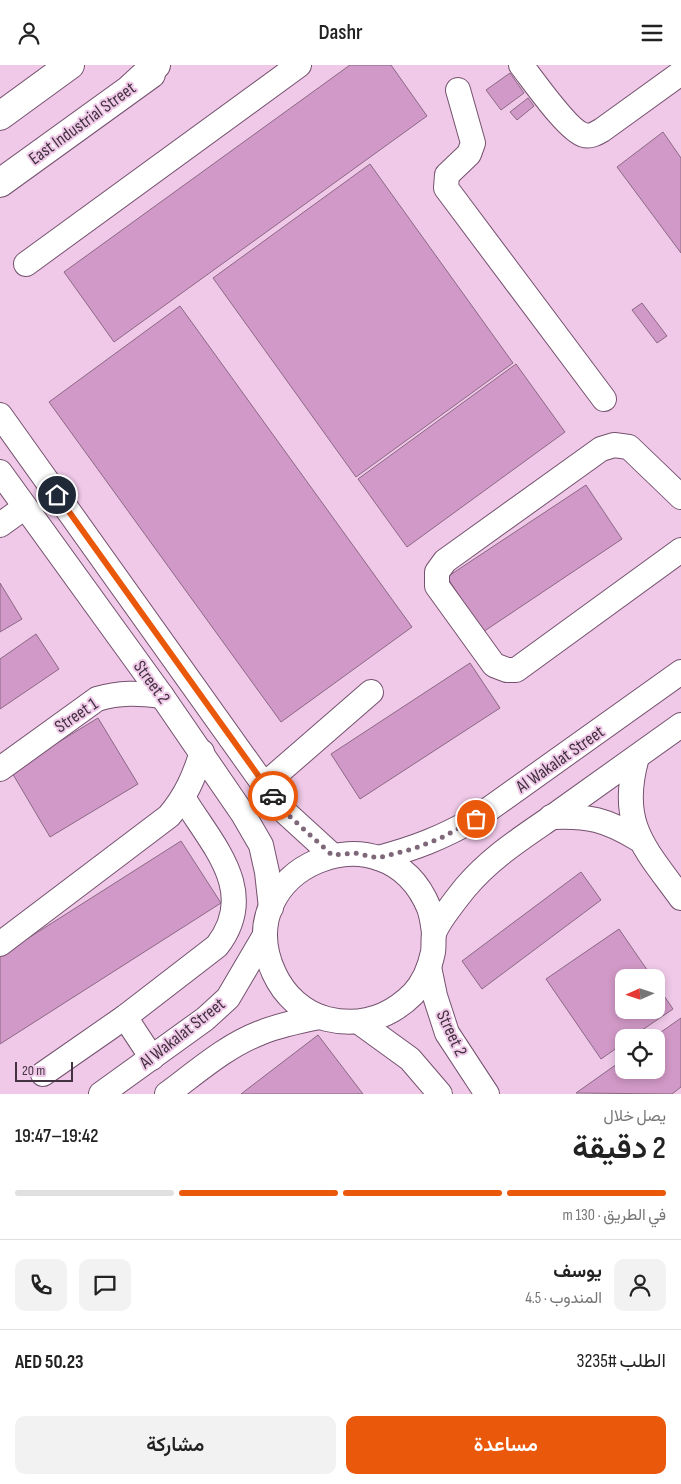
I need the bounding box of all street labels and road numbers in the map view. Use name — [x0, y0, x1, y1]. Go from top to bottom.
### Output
street label: East Industrial Street — [25, 77, 140, 169]
street label: Street 2 — [129, 657, 174, 708]
street label: Street 1 — [51, 693, 102, 737]
street label: Al Wakalat Street — [511, 721, 609, 798]
street label: Al Wakalat Street — [135, 993, 230, 1074]
street label: Street 2 — [432, 1007, 471, 1060]

